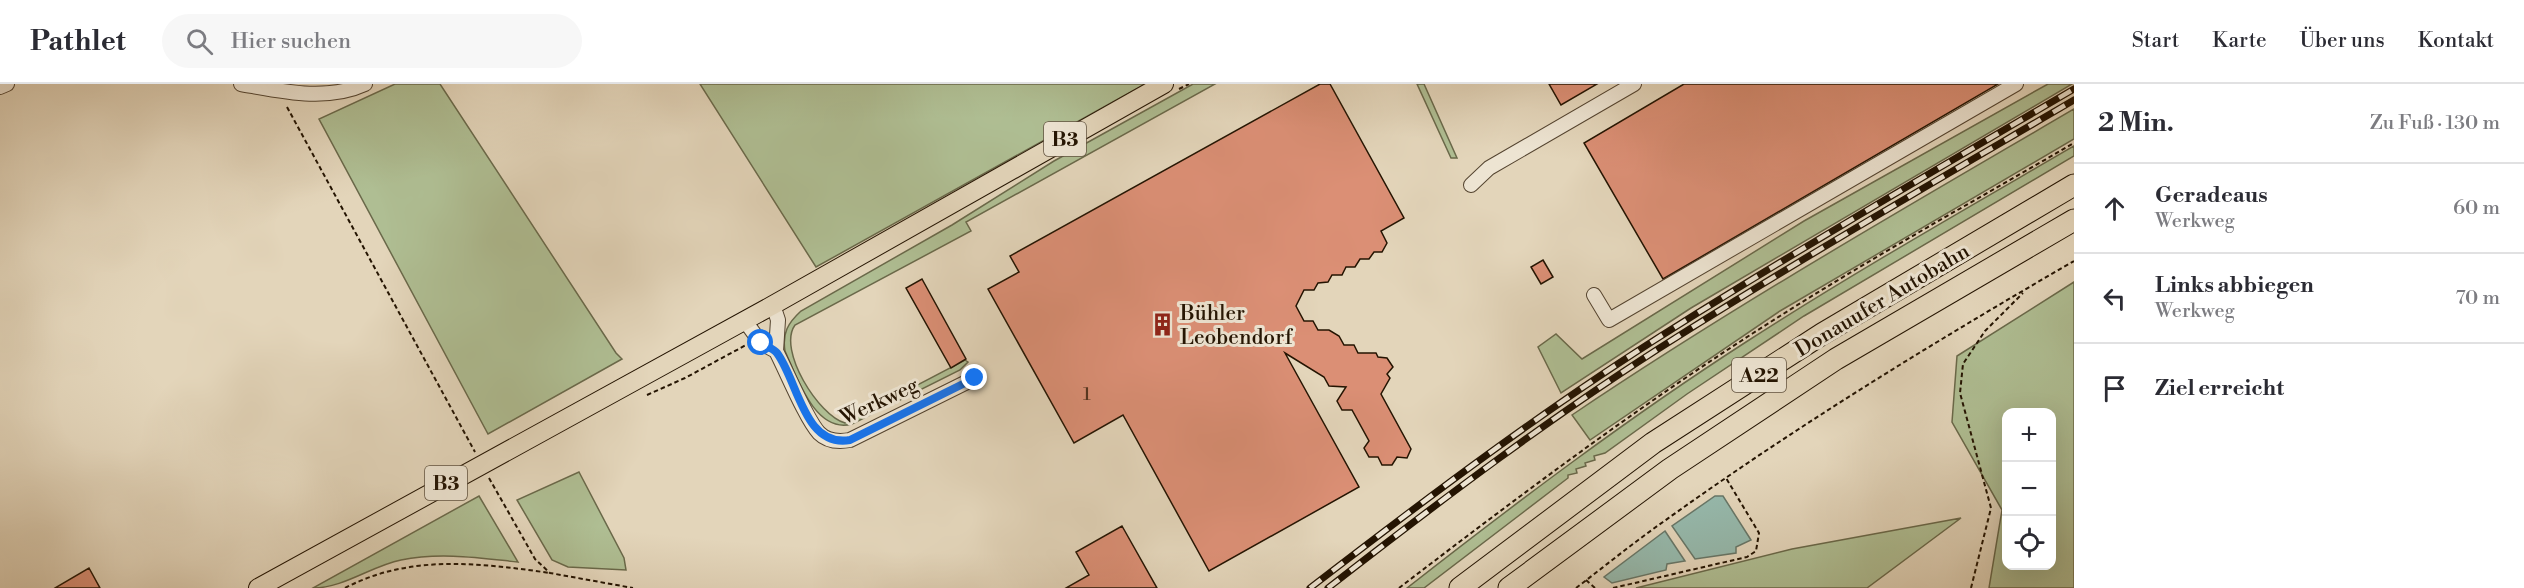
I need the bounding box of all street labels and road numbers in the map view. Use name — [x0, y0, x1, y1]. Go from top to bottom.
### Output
road number: B3 — [1044, 122, 1086, 156]
street label: Donauufer Autobahn — [1790, 238, 1975, 363]
road number: A22 — [1732, 358, 1786, 392]
street label: Werkweg — [835, 372, 923, 432]
road number: B3 — [425, 466, 467, 500]

